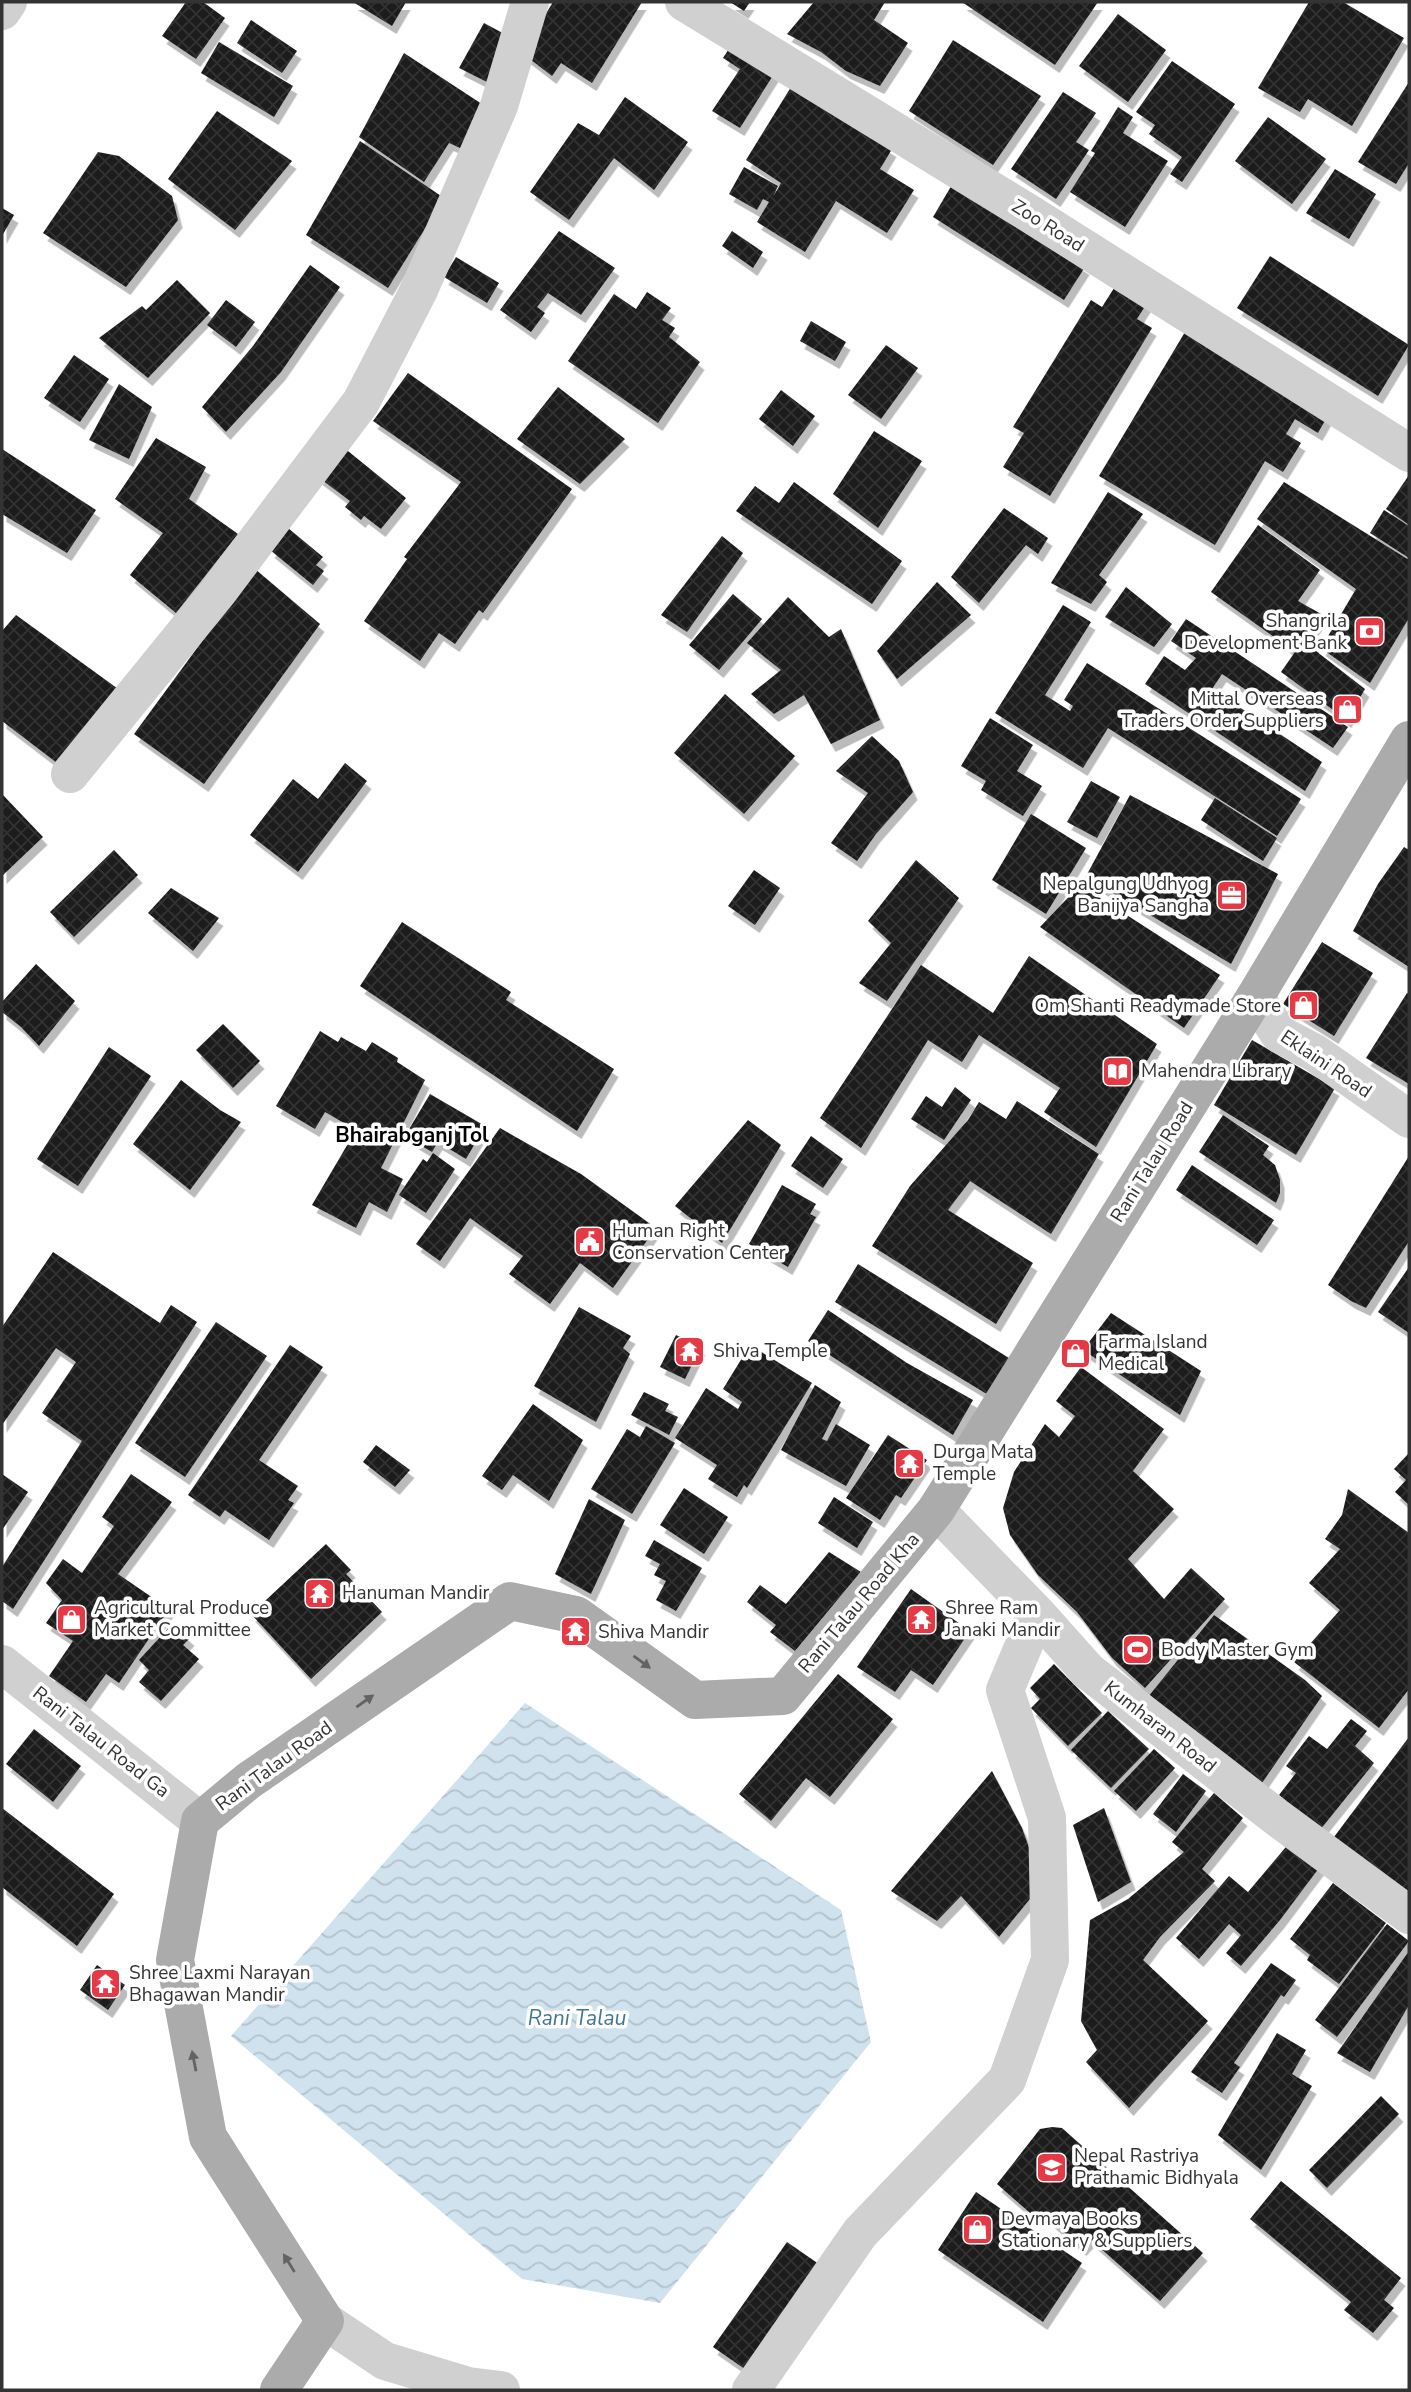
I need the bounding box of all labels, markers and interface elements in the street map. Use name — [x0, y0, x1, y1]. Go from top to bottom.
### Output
street label: Zoo Road — [1007, 193, 1089, 259]
place label: Shangrila Development Bank — [1184, 608, 1347, 656]
bank icon: Shangrila Development Bank — [1353, 615, 1387, 649]
place label: Mittal Overseas Traders Order Suppliers — [1121, 686, 1324, 734]
shop icon: Mittal Overseas Traders Order Suppliers — [1330, 693, 1364, 727]
place label: Nepalgung Udhyog Banijya Sangha — [1043, 871, 1209, 919]
office icon: Nepalgung Udhyog Banijya Sangha — [1215, 878, 1249, 912]
shop icon: Om Shanti Readymade Store — [1287, 989, 1321, 1023]
place label: Om Shanti Readymade Store — [1035, 993, 1281, 1019]
street label: Eklaini Road — [1275, 1024, 1377, 1104]
library icon: Mahendra Library — [1101, 1054, 1135, 1088]
place label: Mahendra Library — [1141, 1058, 1292, 1084]
street label: Rani Talau Road — [1104, 1096, 1200, 1228]
district label: Bhairabganj Tol — [335, 1121, 489, 1149]
place label: Human Right Conservation Center — [612, 1218, 786, 1266]
public building icon: Human Right Conservation Center — [572, 1225, 606, 1259]
place label: Farma Island Medical — [1098, 1329, 1208, 1377]
temple icon: Shiva Temple — [673, 1334, 707, 1368]
shop icon: Farma Island Medical — [1058, 1336, 1092, 1370]
place label: Shiva Temple — [713, 1338, 828, 1364]
place label: Durga Mata Temple — [933, 1439, 1034, 1487]
temple icon: Durga Mata Temple — [893, 1446, 927, 1480]
street label: Rani Talau Road Kha — [792, 1527, 926, 1679]
temple icon: Hanuman Mandir — [302, 1576, 336, 1610]
place label: Hanuman Mandir — [342, 1580, 490, 1606]
place label: Agricultural Produce Market Committee — [94, 1595, 269, 1643]
place label: Shree Ram Janaki Mandir — [944, 1595, 1060, 1643]
shop icon: Agricultural Produce Market Committee — [54, 1602, 88, 1636]
temple icon: Shree Ram Janaki Mandir — [905, 1602, 939, 1636]
temple icon: Shiva Mandir — [558, 1615, 592, 1649]
place label: Shiva Mandir — [598, 1619, 709, 1645]
sports icon: Body Master Gym — [1121, 1633, 1155, 1667]
place label: Body Master Gym — [1161, 1637, 1314, 1663]
one-way arrow — [633, 1655, 651, 1669]
street label: Kumharan Road — [1098, 1675, 1222, 1779]
street label: Rani Talau Road Ga — [27, 1680, 175, 1804]
one-way arrow — [356, 1694, 374, 1708]
street label: Rani Talau Road — [210, 1715, 338, 1817]
place label: Shree Laxmi Narayan Bhagawan Mandir — [129, 1960, 310, 2008]
temple icon: Shree Laxmi Narayan Bhagawan Mandir — [89, 1967, 123, 2001]
water label: Rani Talau — [528, 2004, 626, 2032]
one-way arrow — [188, 2050, 199, 2072]
place label: Nepal Rastriya Prathamic Bidhyala — [1074, 2143, 1239, 2191]
school or university icon: Nepal Rastriya Prathamic Bidhyala — [1034, 2150, 1068, 2184]
place label: Devmaya Books Stationary & Suppliers — [1001, 2206, 1192, 2254]
shop icon: Devmaya Books Stationary & Suppliers — [961, 2213, 995, 2247]
one-way arrow — [282, 2254, 295, 2273]

